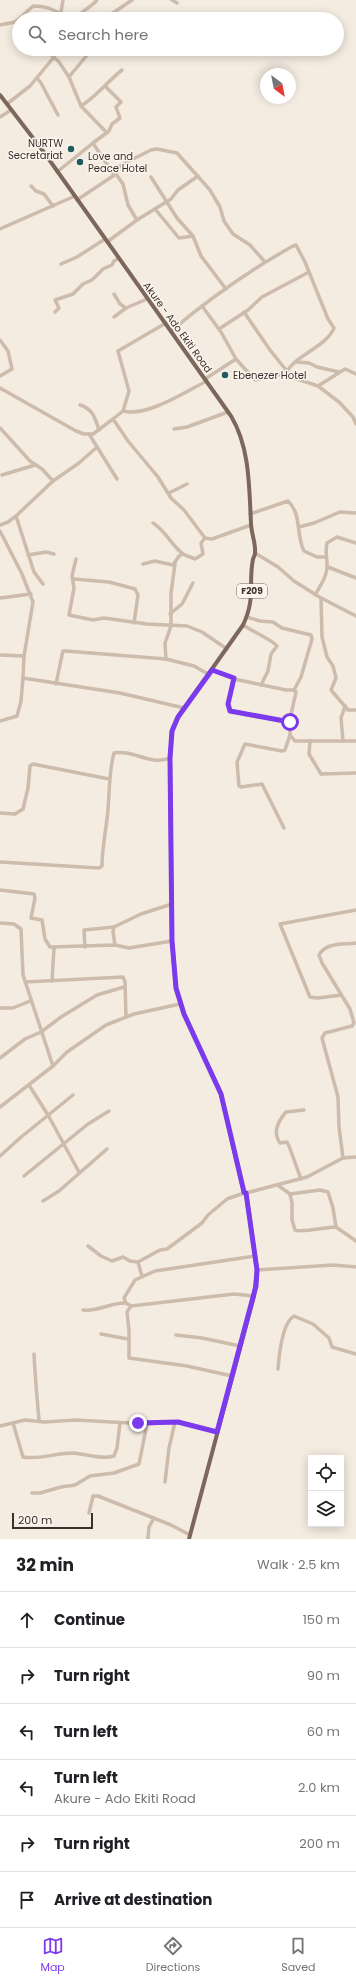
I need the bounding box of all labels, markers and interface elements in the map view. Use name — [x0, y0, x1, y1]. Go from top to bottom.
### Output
search box — [12, 12, 344, 56]
icon: search — [26, 23, 48, 45]
text: Search here — [58, 24, 148, 45]
north arrow — [260, 68, 296, 104]
place label: NURTW Secretariat — [8, 136, 63, 163]
marker: NURTW Secretariat — [66, 144, 76, 154]
place label: Love and Peace Hotel — [88, 149, 147, 176]
marker: Love and Peace Hotel — [75, 157, 85, 167]
street label: Akure - Ado Ekiti Road — [139, 279, 216, 376]
place label: Ebenezer Hotel — [233, 368, 306, 383]
marker: Ebenezer Hotel — [220, 370, 230, 380]
road number: F209 — [237, 584, 267, 598]
route start — [281, 713, 299, 731]
route end — [129, 1414, 147, 1432]
map controls — [308, 1455, 344, 1527]
button: locate — [308, 1455, 344, 1491]
button: layers — [308, 1491, 344, 1527]
scale bar — [12, 1511, 93, 1530]
text: 200 m — [18, 1512, 52, 1528]
text: 32 min — [16, 1553, 74, 1577]
text: Walk · 2.5 km — [257, 1555, 340, 1574]
icon: ahead — [16, 1609, 38, 1631]
text: Continue — [54, 1609, 125, 1630]
text: 150 m — [303, 1610, 340, 1629]
icon: right — [16, 1665, 38, 1687]
text: Turn right — [54, 1665, 130, 1686]
text: 90 m — [307, 1666, 340, 1685]
icon: left — [16, 1721, 38, 1743]
text: Turn left — [54, 1721, 118, 1742]
text: 60 m — [307, 1722, 340, 1741]
text: Turn left — [54, 1767, 118, 1788]
icon: left — [16, 1777, 38, 1799]
text: 2.0 km — [298, 1778, 340, 1797]
text: Akure - Ado Ekiti Road — [54, 1789, 196, 1808]
icon: right — [16, 1833, 38, 1855]
text: Turn right — [54, 1833, 130, 1854]
text: 200 m — [299, 1834, 340, 1853]
icon: arrive — [16, 1889, 38, 1911]
text: Arrive at destination — [54, 1889, 212, 1910]
tab: Map — [40, 1935, 65, 1976]
tab: Directions — [146, 1935, 200, 1976]
tab: Saved — [281, 1935, 316, 1976]

